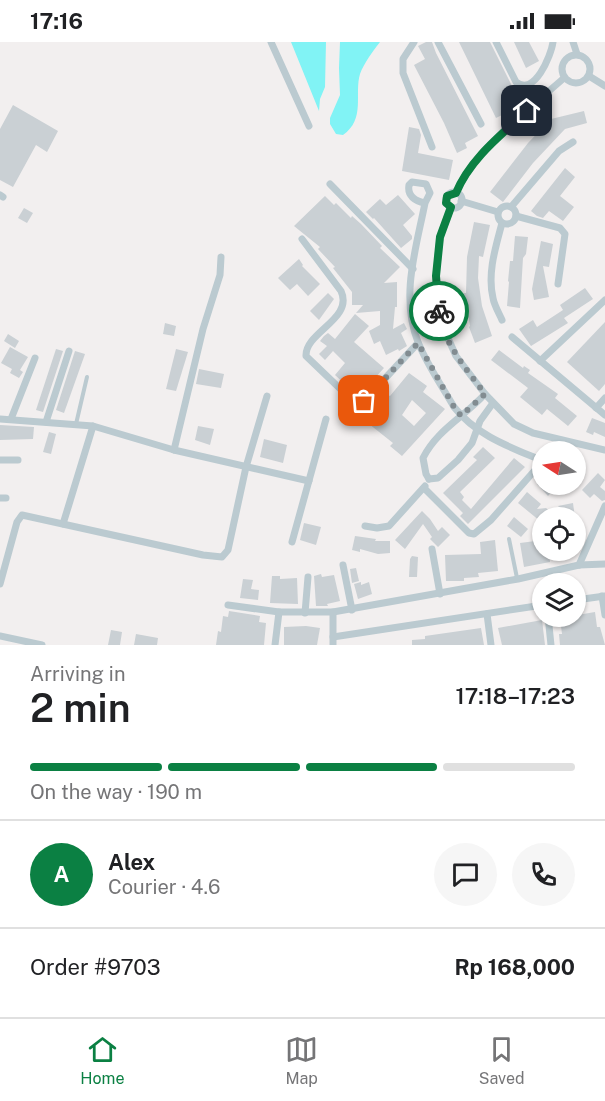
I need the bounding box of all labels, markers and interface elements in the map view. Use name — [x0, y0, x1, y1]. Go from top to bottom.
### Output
text: 17:16 — [30, 8, 83, 34]
pin — [501, 85, 552, 136]
icon: home — [510, 94, 543, 127]
courier — [409, 281, 469, 341]
icon: bike — [423, 295, 456, 328]
pin — [338, 375, 389, 426]
icon: bag — [347, 384, 380, 417]
north arrow — [532, 441, 586, 495]
map controls — [532, 441, 586, 627]
button: locate — [532, 507, 586, 561]
button: layers — [532, 573, 586, 627]
text: Arriving in — [30, 662, 125, 686]
text: 17:18–17:23 — [455, 683, 575, 709]
text: 2 min — [30, 685, 131, 731]
text: On the way · 190 m — [30, 780, 202, 804]
button: chat — [434, 843, 497, 906]
button: phone — [512, 843, 575, 906]
text: Alex — [108, 849, 155, 875]
text: A — [54, 861, 69, 887]
text: Courier · 4.6 — [108, 875, 220, 899]
text: Order #9703 — [30, 954, 161, 980]
text: Rp 168,000 — [454, 954, 575, 980]
tab: Home — [80, 1033, 124, 1088]
tab: Map — [285, 1033, 318, 1088]
tab: Saved — [479, 1033, 525, 1088]

